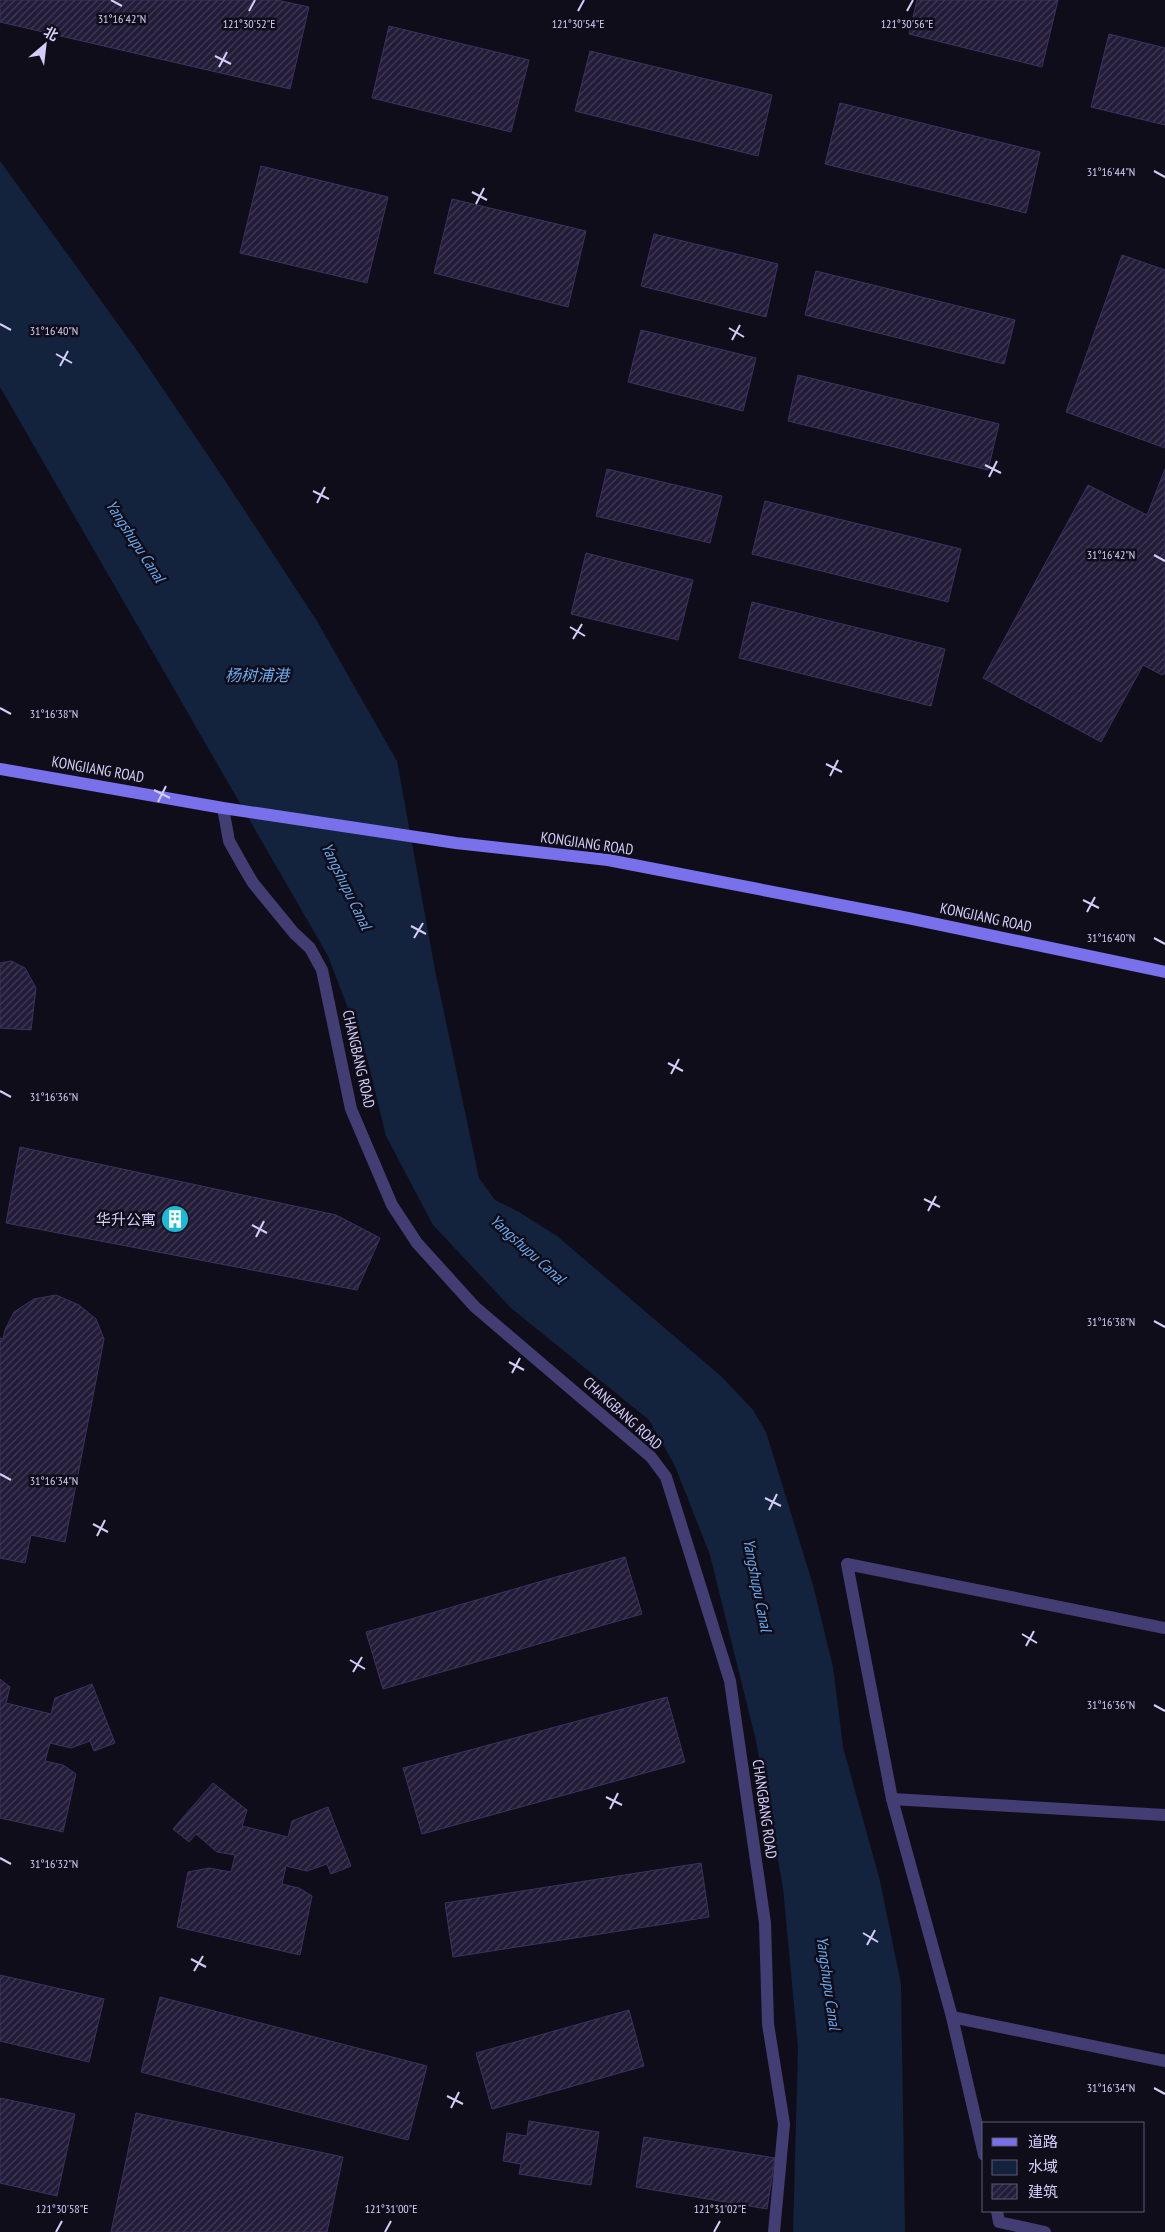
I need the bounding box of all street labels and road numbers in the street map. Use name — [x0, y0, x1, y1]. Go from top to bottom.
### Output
street label: KONGJIANG ROAD — [50, 752, 146, 786]
street label: KONGJIANG ROAD — [539, 827, 635, 859]
street label: KONGJIANG ROAD — [938, 898, 1034, 936]
street label: CHANGBANG ROAD — [339, 1008, 380, 1110]
street label: CHANGBANG ROAD — [580, 1373, 667, 1454]
street label: CHANGBANG ROAD — [749, 1758, 781, 1860]

